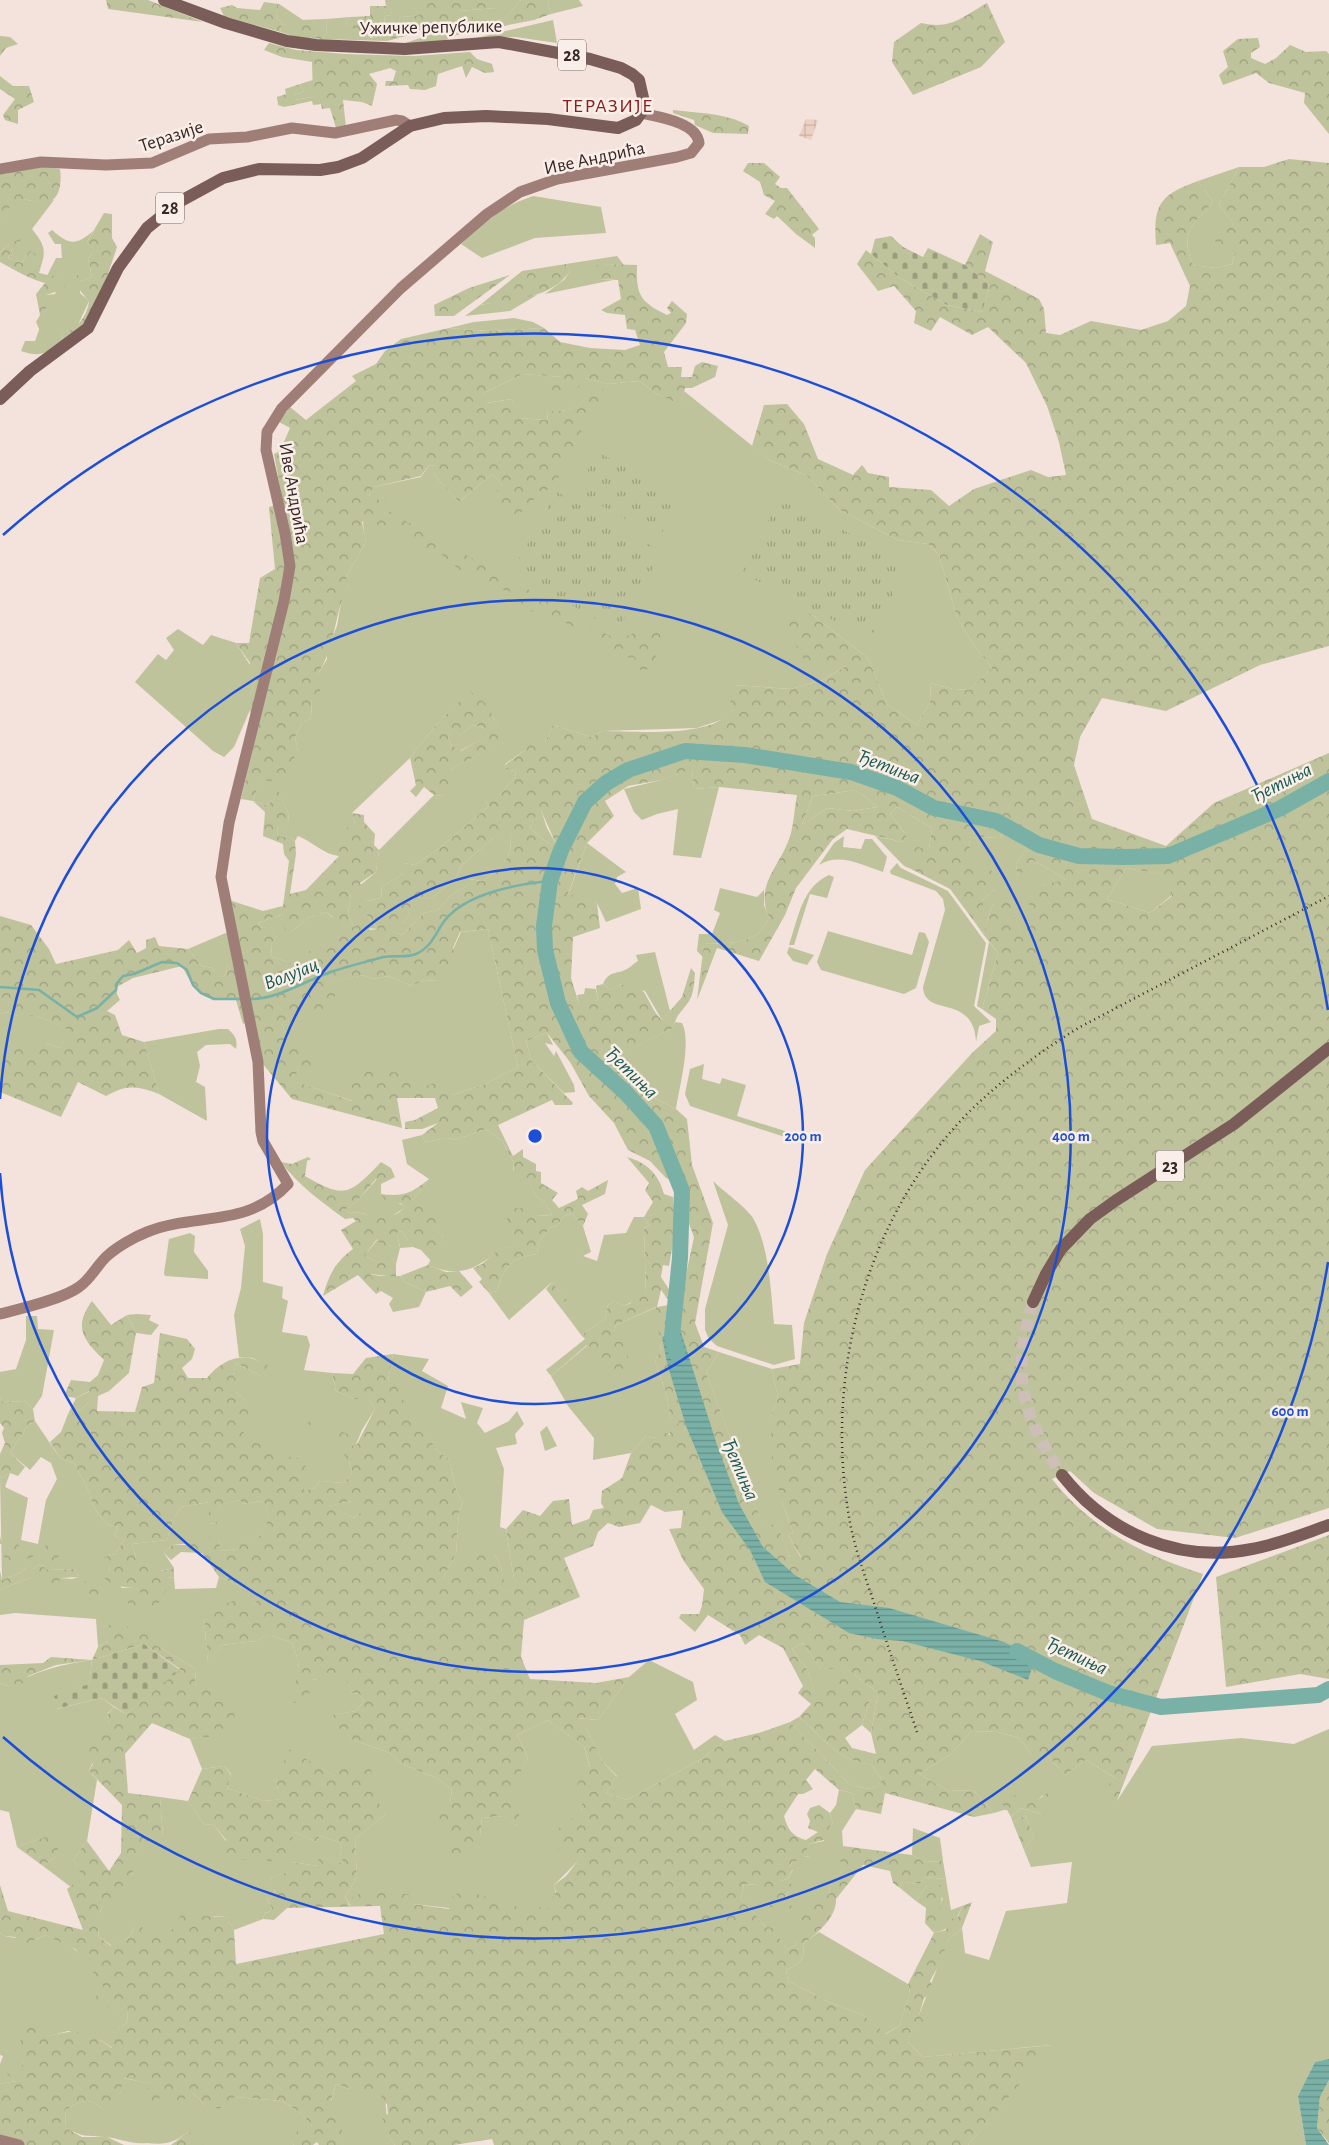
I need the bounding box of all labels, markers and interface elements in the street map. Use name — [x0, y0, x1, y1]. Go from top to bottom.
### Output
street label: Ужичке републике — [360, 17, 502, 38]
road number: 28 — [558, 40, 586, 70]
district label: ТЕРАЗИЈЕ — [562, 96, 654, 116]
street label: Теразије — [137, 117, 206, 156]
street label: Иве Андрића — [542, 138, 647, 178]
road number: 28 — [156, 192, 184, 224]
street label: Иве Андрића — [275, 441, 312, 546]
water label: Ђетиња — [855, 746, 923, 788]
water label: Ђетиња — [1248, 759, 1315, 807]
water label: Волујац — [261, 954, 321, 993]
water label: Ђетиња — [601, 1043, 661, 1103]
centre of rings — [526, 1127, 544, 1145]
text: 200 m — [784, 1129, 822, 1144]
text: 400 m — [1052, 1129, 1090, 1144]
road number: 23 — [1156, 1150, 1184, 1182]
text: 600 m — [1271, 1404, 1309, 1419]
water label: Ђетиња — [718, 1436, 762, 1503]
water label: Ђетиња — [1043, 1633, 1110, 1679]

